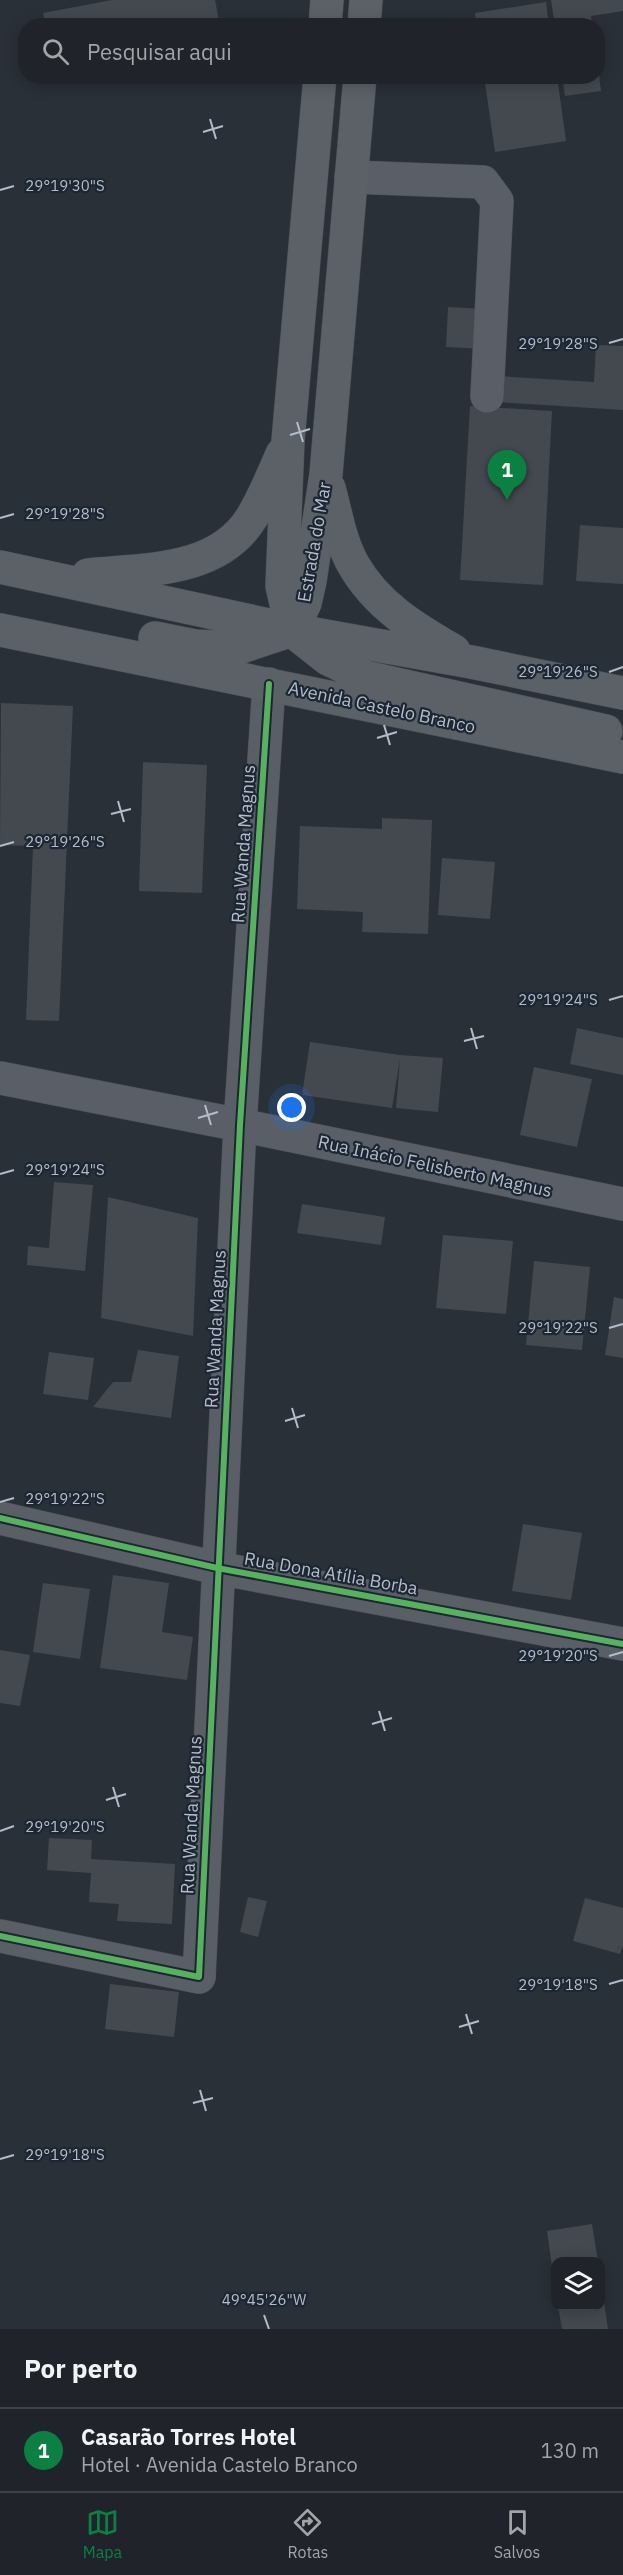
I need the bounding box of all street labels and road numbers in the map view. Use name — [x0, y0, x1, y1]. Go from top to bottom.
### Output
street label: Estrada do Mar — [292, 480, 336, 604]
street label: Avenida Castelo Branco — [286, 676, 478, 738]
street label: Rua Wanda Magnus — [226, 764, 260, 924]
street label: Rua Inácio Felisberto Magnus — [316, 1130, 554, 1202]
street label: Rua Wanda Magnus — [199, 1249, 231, 1409]
street label: Rua Dona Atília Borba — [242, 1546, 420, 1600]
street label: Rua Wanda Magnus — [175, 1735, 207, 1895]

